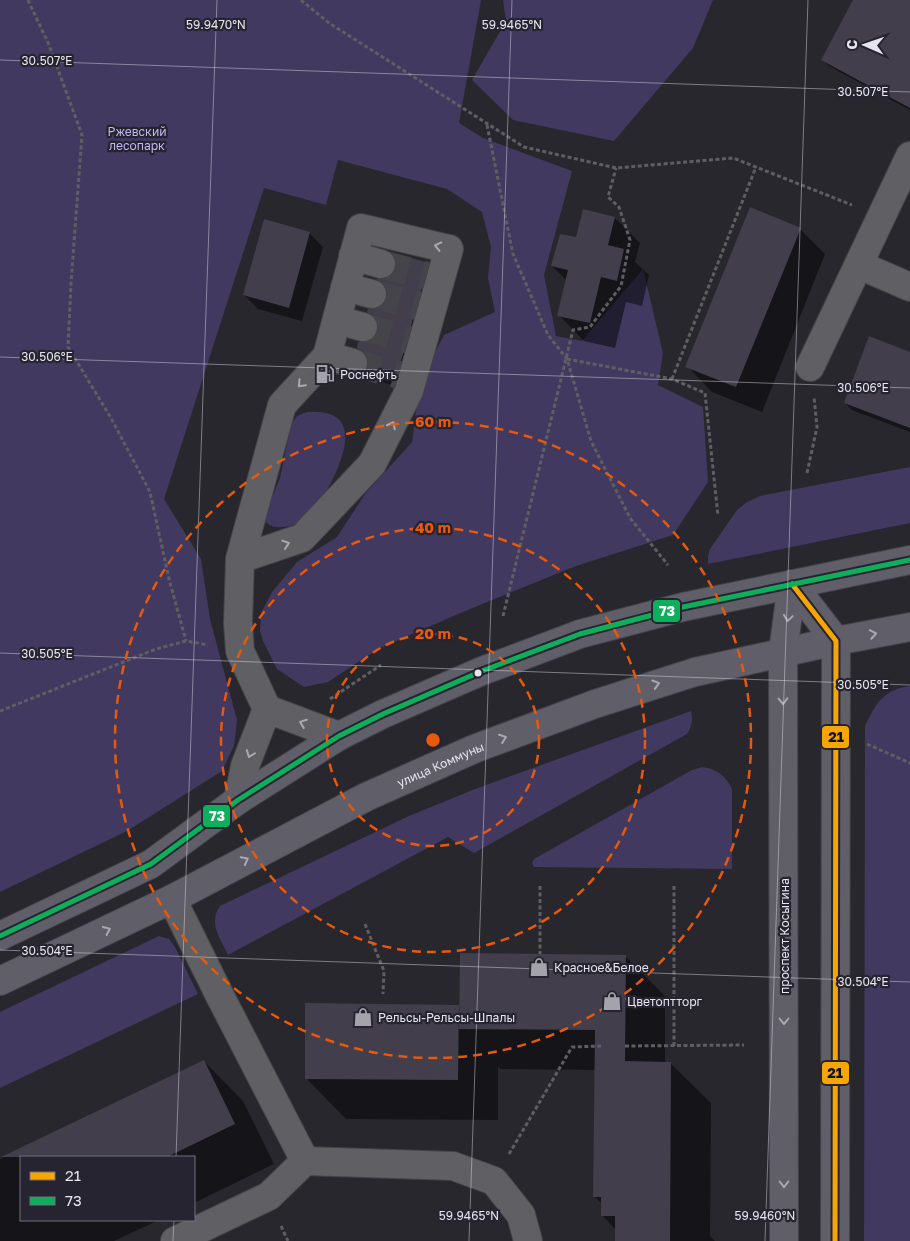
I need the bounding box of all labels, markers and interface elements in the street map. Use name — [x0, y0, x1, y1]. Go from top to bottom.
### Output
text: 59.9470°N — [186, 17, 246, 32]
text: 59.9465°N — [482, 17, 542, 32]
north arrow — [840, 20, 890, 70]
text: С — [843, 39, 860, 50]
text: 30.507°E — [22, 53, 72, 68]
text: 30.507°E — [838, 84, 888, 99]
park label: Ржевский лесопарк — [107, 124, 167, 153]
one-way arrow — [433, 241, 442, 252]
text: 30.506°E — [21, 349, 73, 364]
fuel station icon: Роснефть — [314, 363, 336, 385]
place label: Роснефть — [340, 367, 397, 382]
one-way arrow — [298, 379, 307, 388]
text: 30.506°E — [837, 380, 889, 395]
text: 60 m — [415, 412, 451, 430]
one-way arrow — [386, 422, 396, 431]
text: 40 m — [415, 518, 451, 536]
one-way arrow — [281, 539, 290, 549]
line badge: 73 — [652, 599, 681, 623]
text: 73 — [659, 602, 675, 619]
one-way arrow — [783, 614, 793, 622]
text: 20 m — [415, 624, 451, 642]
one-way arrow — [869, 630, 877, 640]
text: 30.505°E — [21, 646, 73, 661]
unlabelled marker — [473, 668, 483, 678]
text: 30.505°E — [837, 677, 889, 692]
one-way arrow — [652, 680, 660, 690]
one-way arrow — [778, 697, 789, 705]
one-way arrow — [299, 719, 308, 729]
line badge: 21 — [821, 725, 850, 749]
text: 21 — [828, 728, 844, 745]
centre of rings — [424, 731, 442, 749]
one-way arrow — [498, 734, 507, 744]
street label: улица Коммуны — [394, 739, 486, 790]
one-way arrow — [245, 749, 256, 758]
line badge: 73 — [202, 804, 231, 828]
text: 73 — [209, 807, 225, 824]
one-way arrow — [240, 856, 249, 866]
street label: проспект Косыгина — [777, 878, 792, 994]
one-way arrow — [102, 925, 111, 936]
text: 30.504°E — [21, 943, 73, 958]
shop icon: Красное&Белое — [528, 956, 550, 978]
place label: Красное&Белое — [554, 960, 649, 975]
text: 30.504°E — [837, 974, 889, 989]
shop icon: Цветоптторг — [601, 990, 623, 1012]
place label: Цветоптторг — [627, 994, 703, 1009]
shop icon: Рельсы-Рельсы-Шпалы — [352, 1006, 374, 1028]
place label: Рельсы-Рельсы-Шпалы — [378, 1010, 515, 1025]
one-way arrow — [779, 1018, 789, 1025]
line badge: 21 — [821, 1061, 850, 1085]
text: 21 — [827, 1064, 843, 1081]
legend — [20, 1156, 195, 1221]
text: 21 — [65, 1166, 81, 1184]
one-way arrow — [779, 1180, 789, 1188]
text: 73 — [65, 1191, 82, 1209]
text: 59.9465°N — [439, 1208, 499, 1223]
text: 59.9460°N — [735, 1208, 795, 1223]

